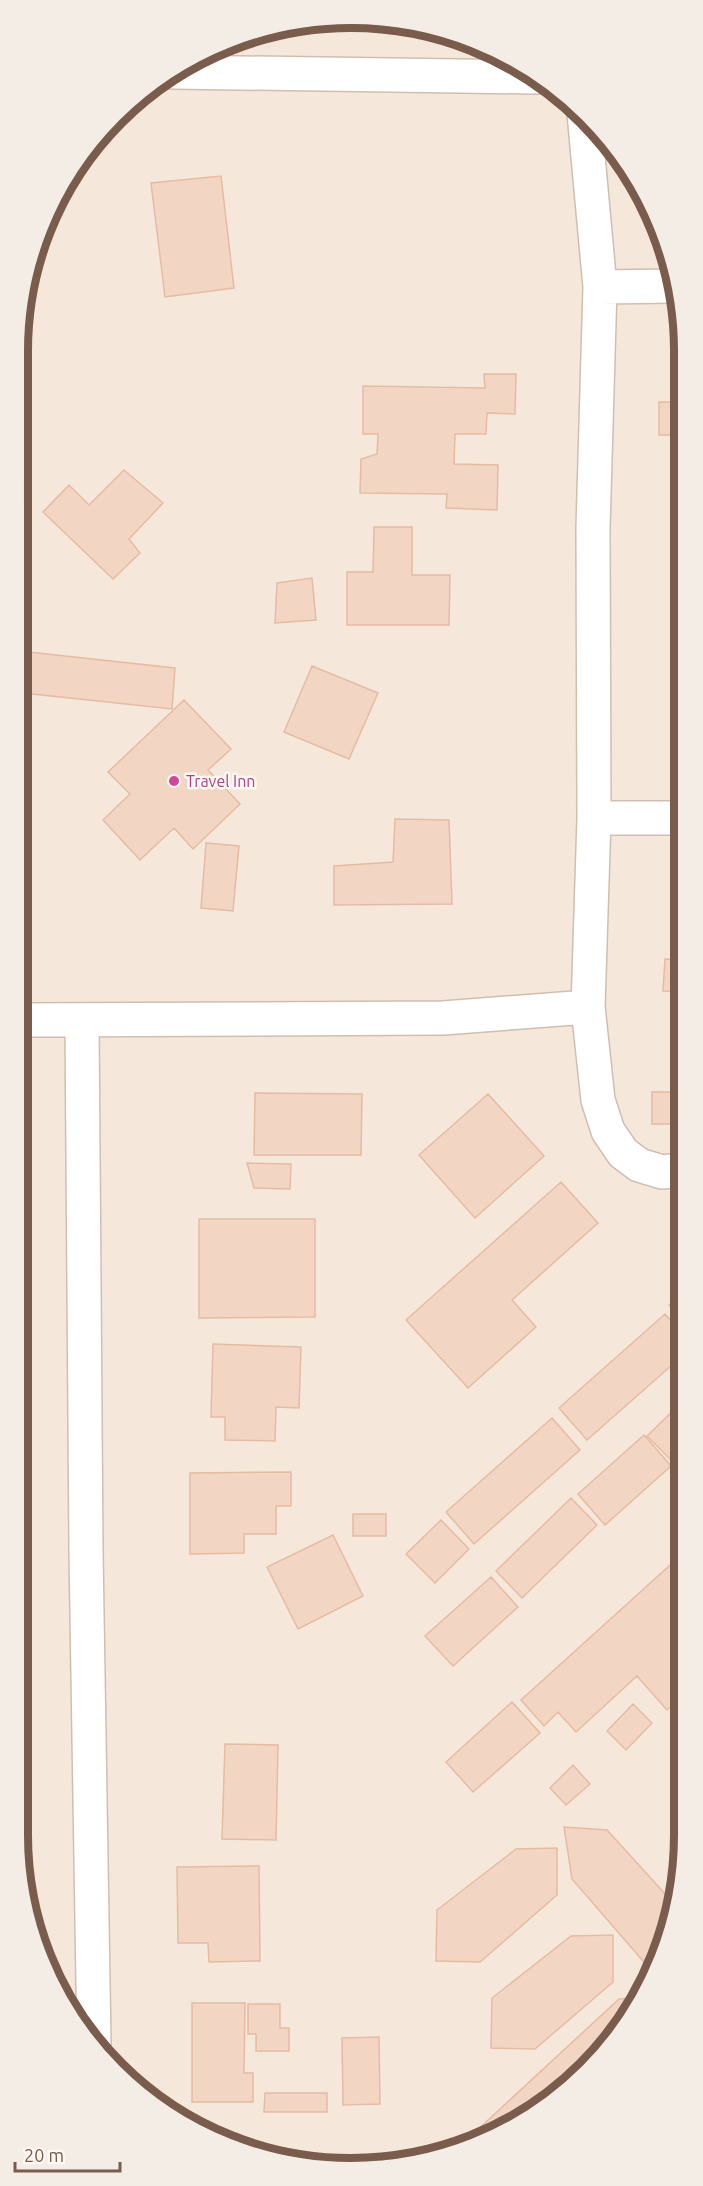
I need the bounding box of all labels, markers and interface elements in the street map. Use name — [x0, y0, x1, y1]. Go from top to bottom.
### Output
place label: Travel Inn — [186, 772, 255, 790]
marker: Travel Inn — [167, 774, 181, 788]
scale bar — [15, 2135, 120, 2173]
text: 20 m — [24, 2145, 64, 2165]

